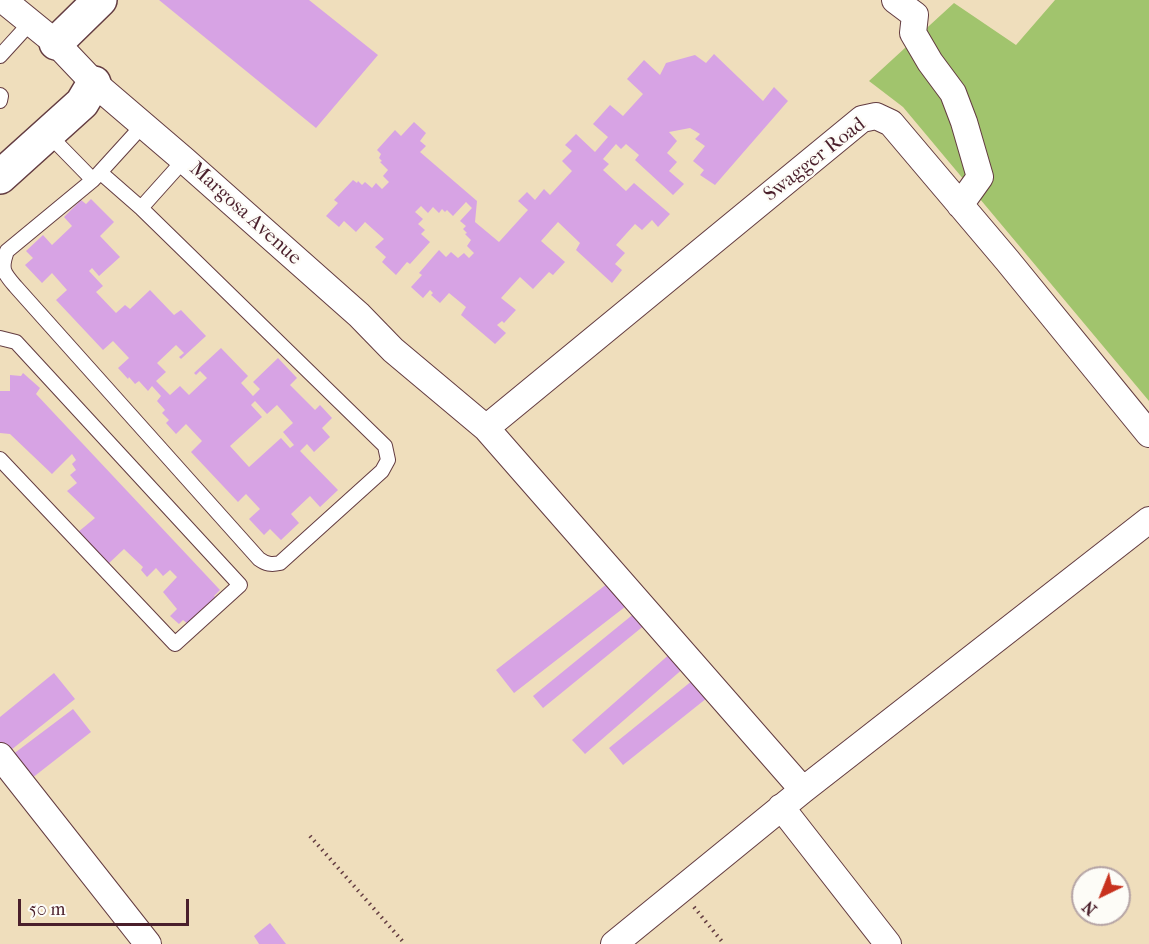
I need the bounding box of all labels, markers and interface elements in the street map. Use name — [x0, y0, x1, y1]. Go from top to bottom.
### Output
street label: Swagger Road — [759, 113, 871, 207]
street label: Margosa Avenue — [184, 157, 306, 271]
north arrow — [1071, 866, 1131, 926]
scale bar — [21, 887, 192, 925]
text: N — [1079, 897, 1101, 919]
text: 50 m — [29, 899, 65, 920]

